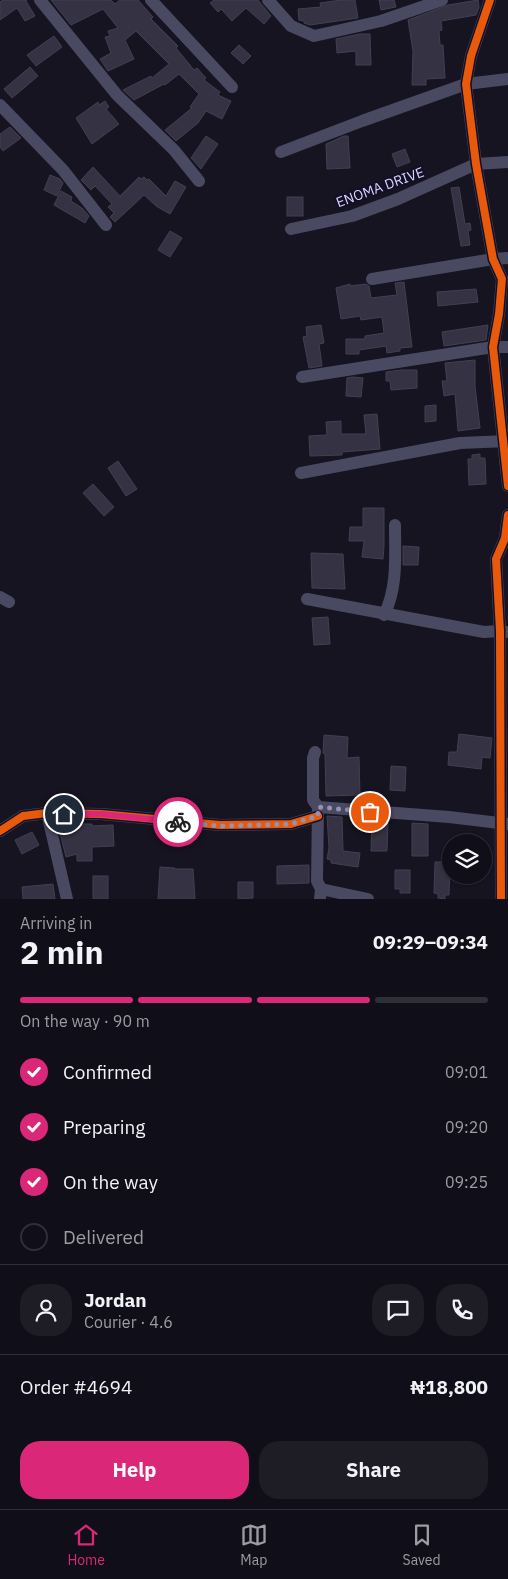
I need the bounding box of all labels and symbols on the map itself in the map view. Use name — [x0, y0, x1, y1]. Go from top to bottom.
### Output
street label: ENOMA DRIVE — [334, 163, 426, 211]
pin — [349, 791, 391, 833]
pin — [43, 793, 85, 835]
courier — [153, 797, 203, 847]

